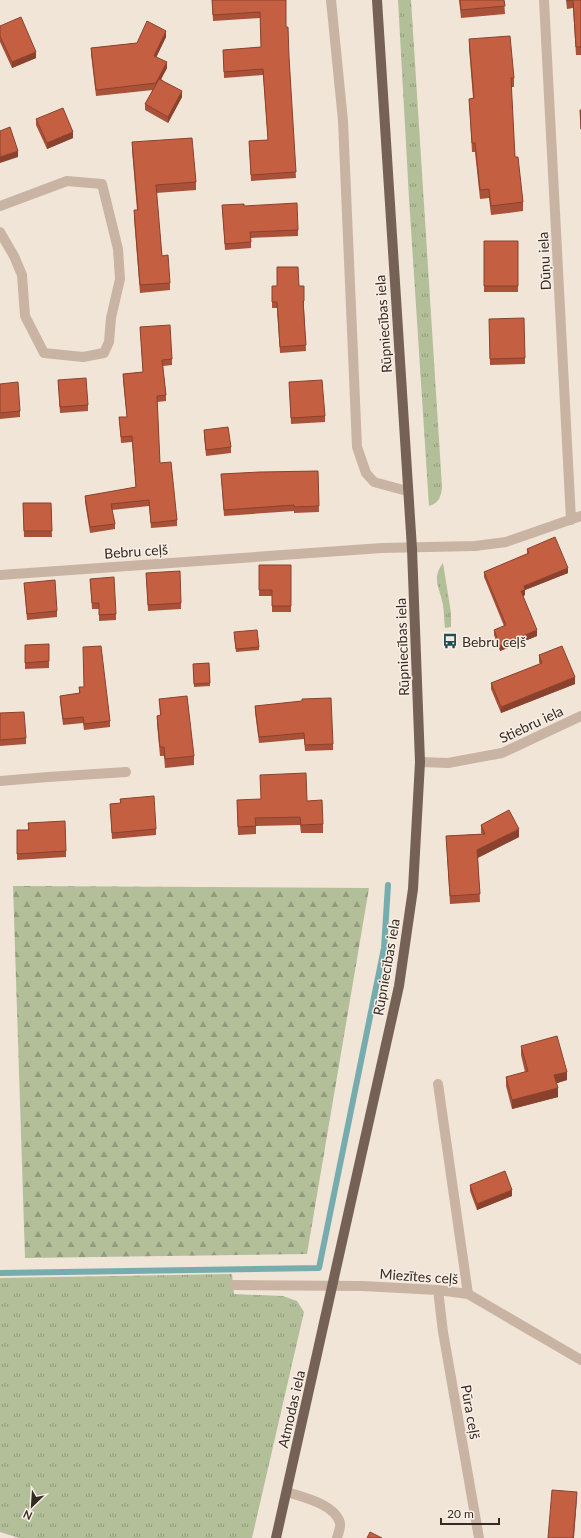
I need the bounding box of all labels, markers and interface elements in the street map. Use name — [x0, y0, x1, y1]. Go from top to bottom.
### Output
street label: Dūņu iela — [534, 231, 554, 291]
street label: Rūpniecības iela — [371, 274, 395, 374]
street label: Bebru ceļš — [103, 540, 169, 562]
street label: Rūpniecības iela — [392, 598, 412, 696]
bus stop icon: Bebru ceļš — [441, 632, 459, 650]
place label: Bebru ceļš — [462, 633, 526, 650]
street label: Stiebru iela — [496, 702, 566, 746]
street label: Rūpniecības iela — [369, 917, 403, 1017]
street label: Miezītes ceļš — [379, 1265, 459, 1287]
street label: Atmodas iela — [274, 1369, 308, 1449]
street label: Pūra ceļš — [458, 1383, 484, 1441]
north arrow — [12, 1486, 52, 1526]
scale bar — [441, 1500, 499, 1526]
text: 20 m — [447, 1506, 474, 1521]
text: N — [21, 1508, 34, 1523]

